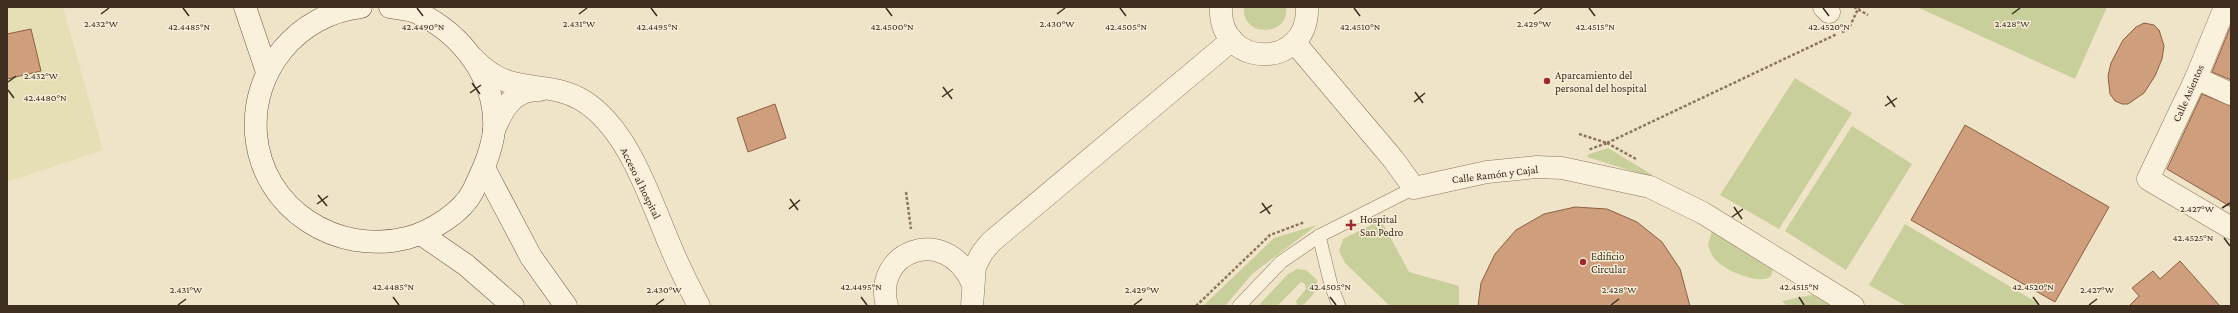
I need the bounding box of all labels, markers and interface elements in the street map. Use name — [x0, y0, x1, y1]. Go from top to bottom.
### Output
text: 2.432°W — [84, 18, 119, 29]
text: 2.431°W — [563, 18, 596, 29]
text: 2.430°W — [1039, 18, 1075, 29]
text: 2.429°W — [1517, 18, 1552, 29]
text: 2.428°W — [1995, 18, 2030, 29]
text: 42.4485°N — [168, 21, 210, 32]
text: 42.4490°N — [402, 21, 445, 32]
text: 42.4495°N — [636, 21, 678, 32]
text: 42.4500°N — [870, 21, 914, 32]
text: 42.4505°N — [1105, 21, 1147, 32]
text: 42.4510°N — [1340, 21, 1381, 32]
text: 42.4515°N — [1575, 21, 1615, 32]
text: 42.4520°N — [1808, 21, 1850, 32]
street label: Calle Asientos — [2170, 62, 2206, 124]
place label: Aparcamiento del personal del hospital — [1555, 69, 1647, 95]
text: 2.432°W — [24, 70, 59, 81]
marker: Aparcamiento del personal del hospital — [1542, 76, 1552, 86]
text: 42.4480°N — [23, 92, 67, 103]
street label: Acceso al hospital — [618, 145, 664, 221]
street label: Calle Ramón y Cajal — [1451, 163, 1539, 186]
text: 2.427°W — [2180, 203, 2215, 214]
place label: Hospital San Pedro — [1360, 213, 1404, 238]
marker: Hospital San Pedro — [1345, 219, 1357, 231]
text: 42.4525°N — [2173, 232, 2214, 243]
place label: Edificio Circular — [1591, 250, 1626, 275]
marker: Edificio Circular — [1578, 257, 1588, 267]
text: 42.4485°N — [372, 281, 414, 292]
text: 42.4495°N — [840, 281, 882, 292]
text: 42.4505°N — [1309, 281, 1351, 292]
text: 42.4515°N — [1779, 281, 1819, 292]
text: 42.4520°N — [2012, 281, 2054, 292]
text: 2.431°W — [170, 284, 203, 295]
text: 2.430°W — [646, 284, 682, 295]
text: 2.429°W — [1125, 284, 1160, 295]
text: 2.428°W — [1602, 284, 1637, 295]
text: 2.427°W — [2080, 284, 2115, 295]

